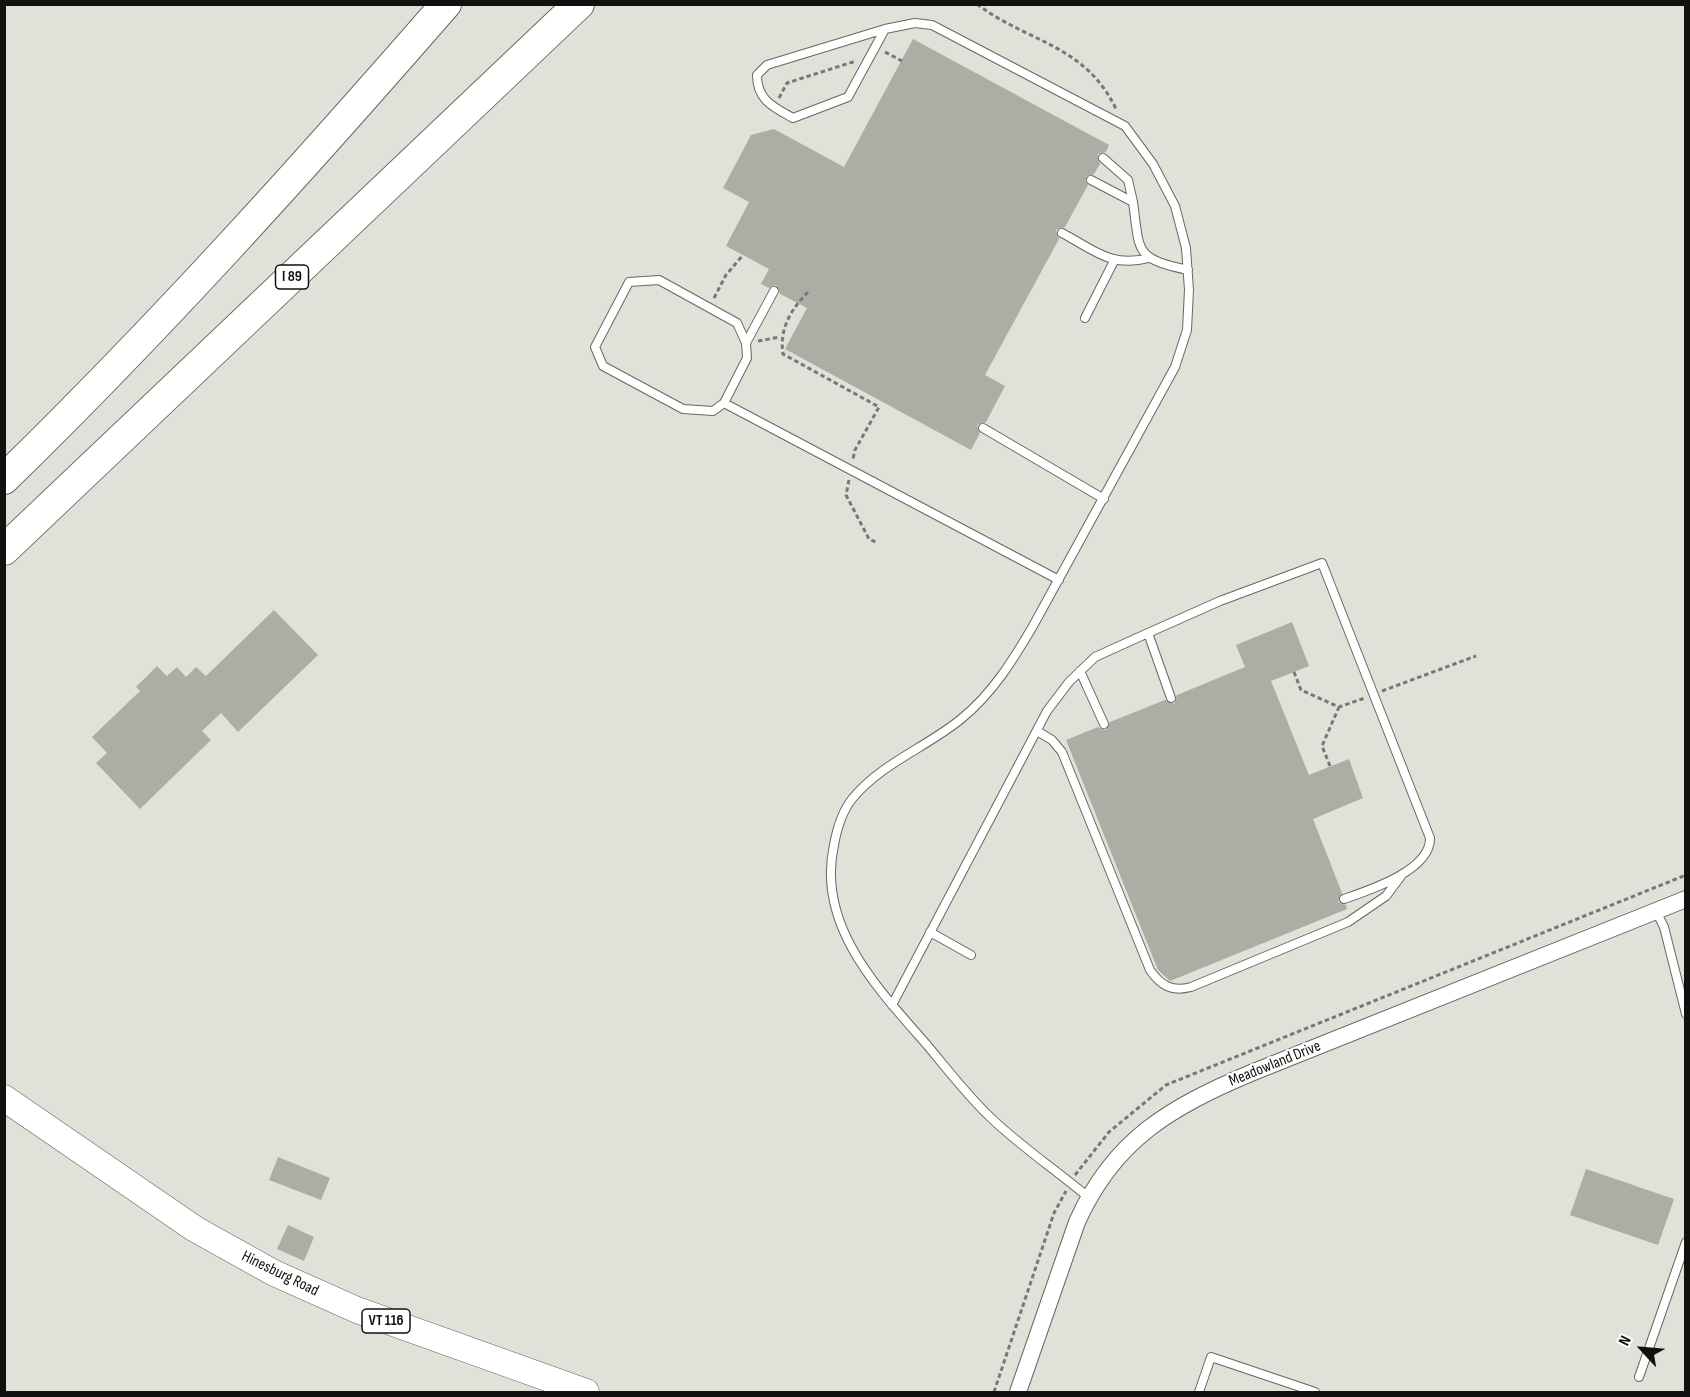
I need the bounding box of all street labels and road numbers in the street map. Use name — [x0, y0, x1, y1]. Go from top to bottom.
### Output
road number: I 89 — [276, 265, 308, 289]
street label: Meadowland Drive — [1226, 1037, 1324, 1091]
street label: Hinesburg Road — [238, 1247, 322, 1301]
road number: VT 116 — [362, 1309, 410, 1333]

